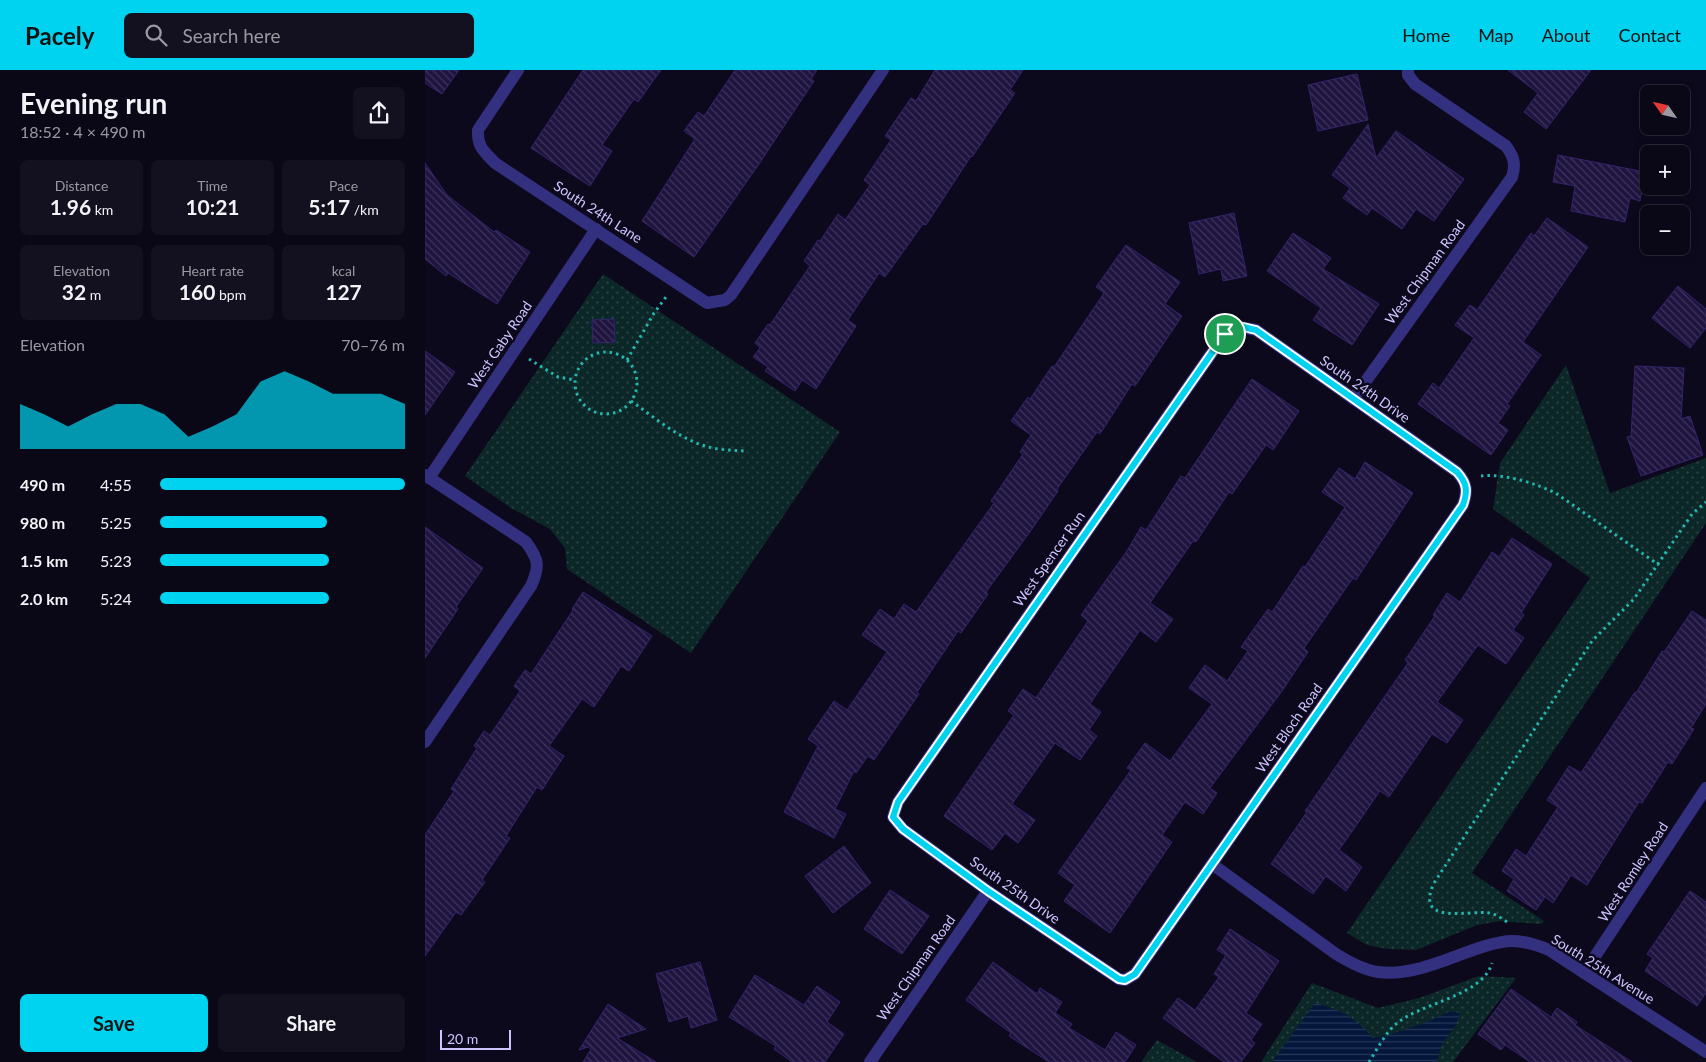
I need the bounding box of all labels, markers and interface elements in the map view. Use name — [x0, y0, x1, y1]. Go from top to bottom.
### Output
search box — [124, 13, 474, 58]
text: Pacely — [25, 21, 94, 50]
icon: search — [142, 21, 170, 49]
text: Search here — [182, 24, 280, 47]
text: Home — [1402, 24, 1450, 46]
text: Map — [1478, 24, 1514, 46]
text: About — [1542, 24, 1591, 46]
text: Contact — [1619, 24, 1681, 46]
north arrow — [1640, 85, 1690, 135]
map controls — [1640, 85, 1690, 255]
text: Evening run — [20, 86, 167, 120]
button: share — [353, 87, 405, 139]
text: 18:52 · 4 × 490 m — [20, 122, 145, 141]
button: + — [1640, 145, 1690, 195]
text: Distance — [55, 177, 108, 194]
text: Time — [197, 177, 228, 194]
text: Pace — [329, 177, 358, 194]
street label: South 24th Lane — [551, 177, 646, 246]
text: 1.96 — [50, 194, 91, 219]
text: 10:21 — [185, 194, 240, 219]
text: 5:17 — [308, 194, 350, 219]
text: km — [91, 201, 113, 218]
text: /km — [350, 201, 379, 218]
button: − — [1640, 205, 1690, 255]
street label: West Chipman Road — [1381, 216, 1468, 327]
text: Elevation — [53, 262, 110, 279]
text: Heart rate — [181, 262, 244, 279]
text: kcal — [332, 262, 355, 279]
text: 32 — [62, 279, 86, 304]
text: 160 — [179, 279, 215, 304]
text: 127 — [325, 279, 362, 304]
text: m — [86, 286, 101, 303]
text: bpm — [215, 286, 246, 303]
street label: West Gaby Road — [464, 298, 535, 392]
pin — [1204, 313, 1246, 355]
icon: arrive — [1211, 320, 1239, 348]
text: Elevation — [20, 335, 85, 354]
text: 70–76 m — [341, 335, 405, 354]
street label: South 24th Drive — [1317, 351, 1413, 426]
text: 490 m — [20, 475, 65, 494]
text: 4:55 — [100, 475, 132, 494]
street label: West Spencer Run — [1009, 508, 1088, 610]
text: 980 m — [20, 513, 65, 532]
text: 5:25 — [100, 513, 132, 532]
text: 1.5 km — [20, 551, 68, 570]
text: 5:23 — [100, 551, 132, 570]
text: 2.0 km — [20, 589, 68, 608]
text: 5:24 — [100, 589, 132, 608]
street label: West Bloch Road — [1251, 680, 1326, 776]
street label: West Romley Road — [1594, 819, 1671, 925]
street label: South 25th Drive — [967, 852, 1063, 927]
street label: West Chipman Road — [873, 912, 958, 1024]
street label: South 25th Avenue — [1549, 930, 1658, 1007]
button: Save — [20, 994, 208, 1052]
button: Share — [218, 994, 405, 1052]
scale bar — [440, 1027, 511, 1050]
text: 20 m — [447, 1030, 478, 1047]

